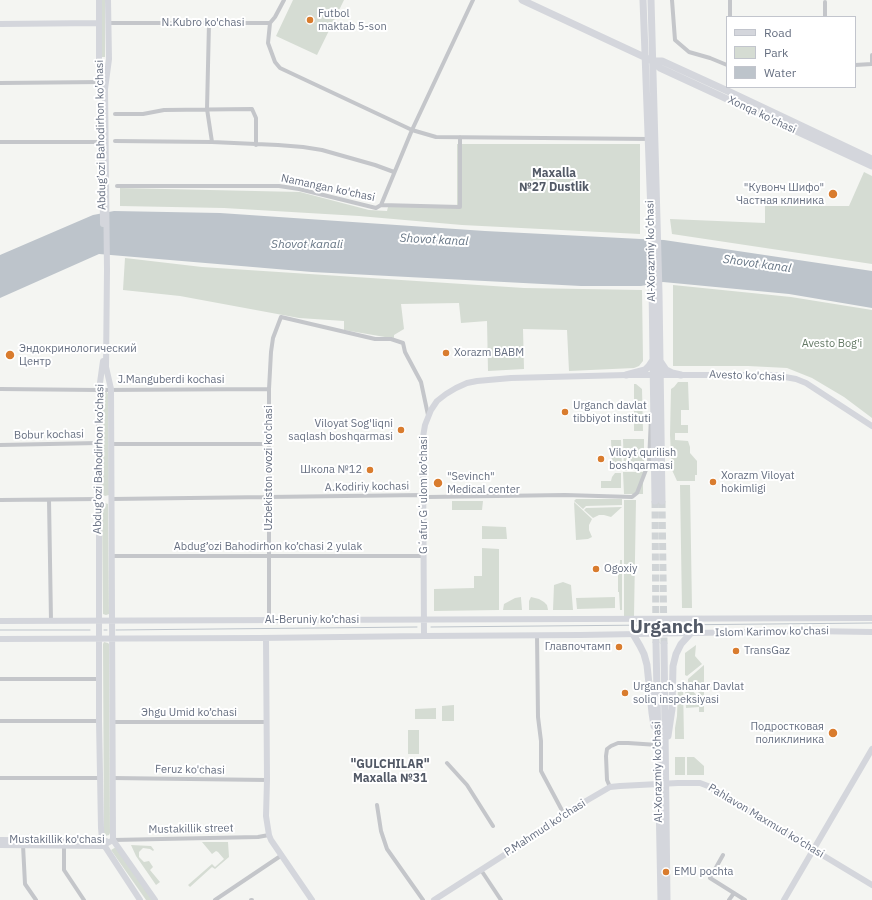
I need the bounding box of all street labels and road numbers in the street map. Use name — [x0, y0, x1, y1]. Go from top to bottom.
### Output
street label: N.Kubro ko'chasi — [162, 16, 244, 30]
street label: Abdug’ozi Bahodirhon ko’chasi — [93, 60, 109, 210]
street label: Xonqa ko'chasi — [726, 93, 798, 137]
street label: Namangan ko'chasi — [280, 172, 376, 204]
street label: Al-Xorazmiy ko’chasi — [644, 200, 658, 302]
street label: Avesto ko'chasi — [709, 368, 785, 384]
street label: J.Manguberdi kochasi — [117, 373, 225, 387]
street label: Abdug’ozi Bahodirhon ko’chasi — [91, 384, 107, 534]
street label: Uzbekiston ovozi ko'chasi — [262, 405, 276, 531]
street label: Bobur kochasi — [14, 428, 84, 442]
street label: Gʻafur Gʻulom ko’chasi — [417, 436, 431, 554]
street label: A.Kodiriy kochasi — [325, 480, 409, 494]
street label: Abdug’ozi Bahodirhon ko’chasi 2 yulak — [174, 540, 362, 554]
street label: Al-Beruniy ko’chasi — [265, 613, 359, 627]
street label: Islom Karimov ko'chasi — [715, 624, 829, 640]
street label: Эhgu Umid ko’chasi — [141, 706, 237, 720]
street label: Al-Xorazmiy ko’chasi — [651, 721, 665, 823]
street label: Feruz ko'chasi — [155, 763, 225, 777]
street label: Pahlavon Maxmud ko'chasi — [706, 781, 826, 861]
street label: P.Mahmud ko'chasi — [502, 797, 588, 859]
street label: Mustakillik street — [148, 822, 234, 836]
street label: Mustakillik ko'chasi — [9, 833, 105, 847]

